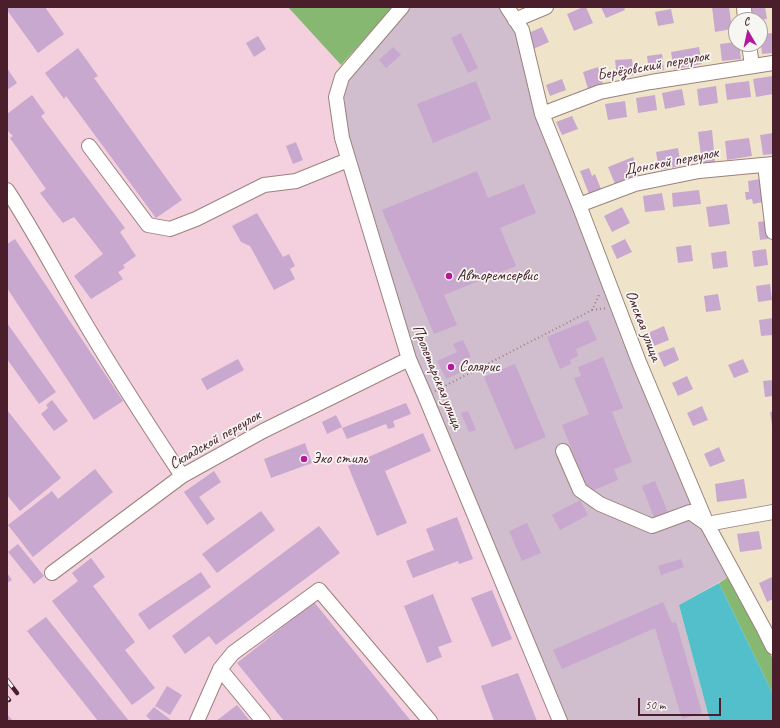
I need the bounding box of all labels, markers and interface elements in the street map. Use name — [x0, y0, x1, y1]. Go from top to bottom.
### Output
north arrow — [728, 12, 768, 52]
text: С — [743, 14, 750, 28]
street label: Берёзовский переулок — [596, 47, 710, 85]
street label: Донской переулок — [622, 143, 720, 181]
place label: Авторемсервис — [457, 266, 537, 286]
marker: Авторемсервис — [444, 271, 454, 281]
street label: Омская улица — [621, 288, 665, 364]
street label: Пролетарская улица — [407, 322, 467, 432]
place label: Солярис — [459, 357, 500, 377]
marker: Солярис — [446, 362, 456, 372]
street label: Складской переулок — [166, 406, 264, 474]
place label: Эко стиль — [312, 449, 367, 469]
marker: Эко стиль — [299, 454, 309, 464]
scale bar — [640, 690, 723, 716]
text: 50 m — [645, 697, 665, 713]

